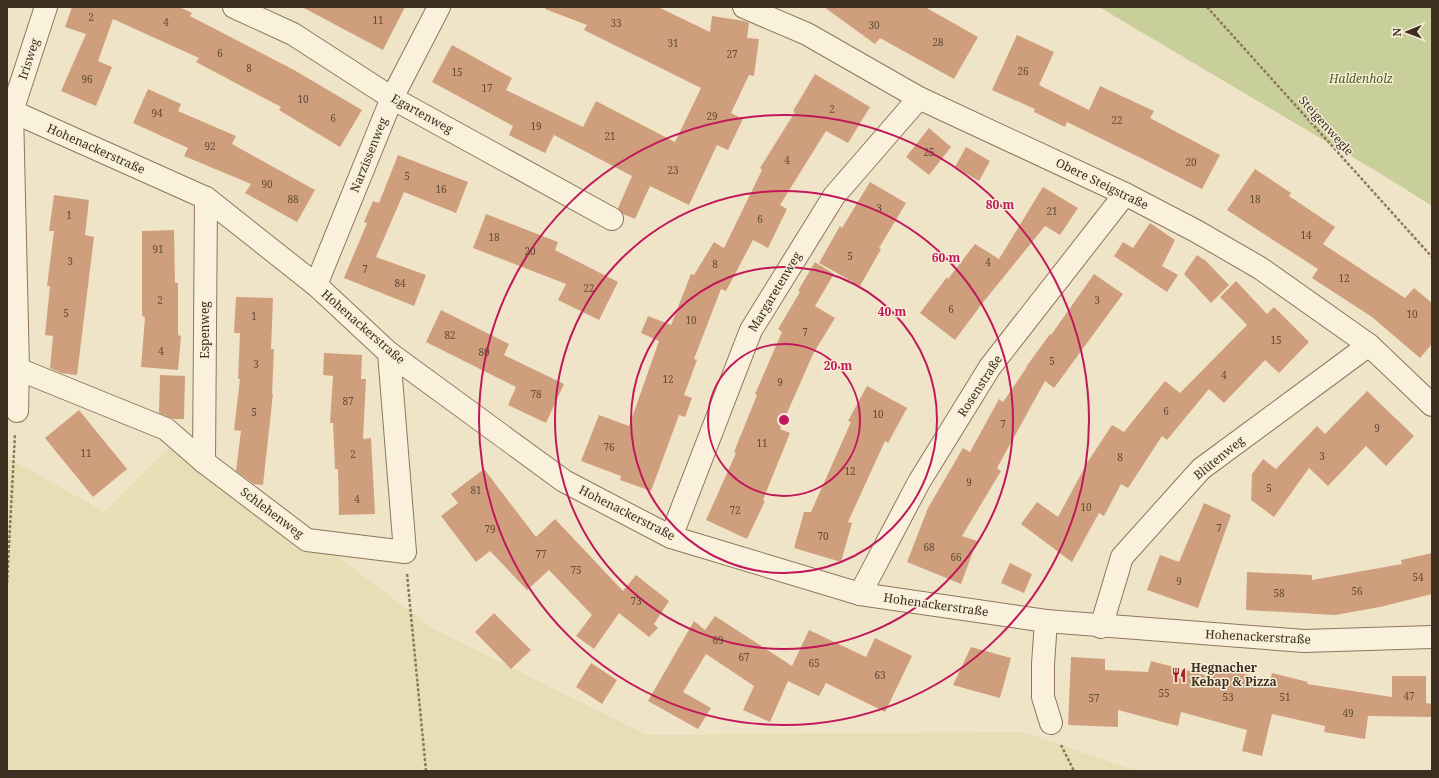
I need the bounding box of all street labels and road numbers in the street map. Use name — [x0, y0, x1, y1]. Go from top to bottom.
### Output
street label: Irisweg — [14, 35, 43, 82]
street label: Egartenweg — [388, 90, 457, 138]
street label: Steigenwegle — [1295, 92, 1358, 159]
street label: Narzissenweg — [346, 114, 392, 195]
street label: Hohenackerstraße — [44, 119, 148, 178]
street label: Obere Steigstraße — [1053, 154, 1151, 213]
street label: Margaretenweg — [744, 248, 805, 335]
street label: Hohenackerstraße — [318, 286, 409, 368]
street label: Espenweg — [196, 301, 213, 359]
street label: Rosenstraße — [953, 352, 1006, 420]
street label: Blütenweg — [1190, 432, 1248, 483]
street label: Hohenackerstraße — [576, 481, 678, 544]
street label: Schlehenweg — [237, 483, 308, 542]
street label: Hohenackerstraße — [883, 589, 990, 620]
street label: Hohenackerstraße — [1205, 625, 1311, 648]

